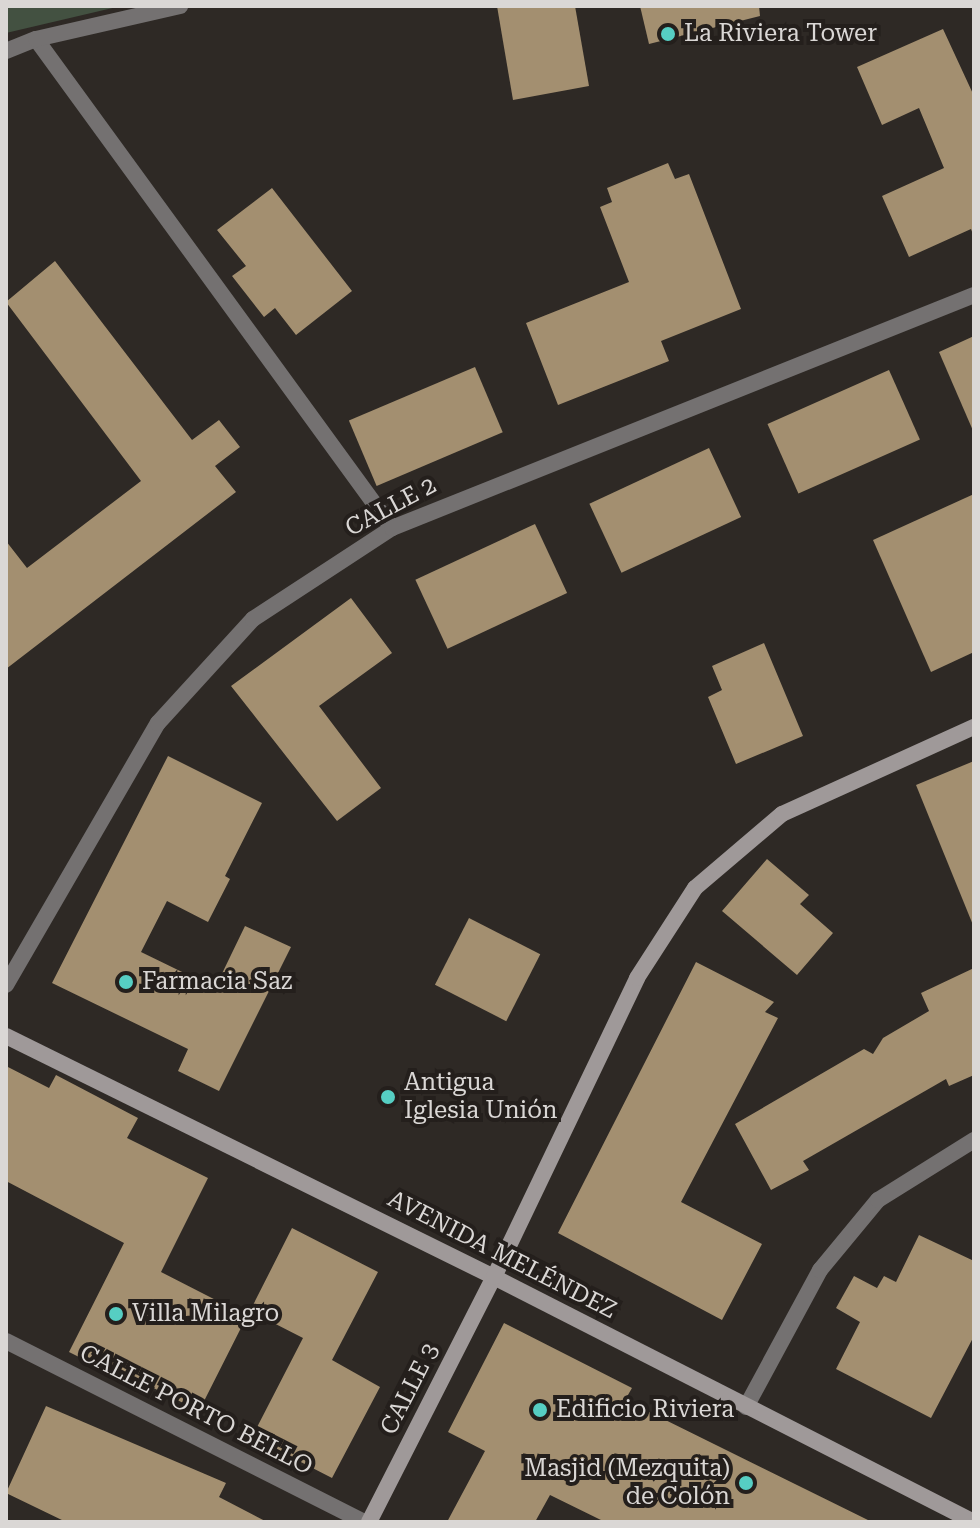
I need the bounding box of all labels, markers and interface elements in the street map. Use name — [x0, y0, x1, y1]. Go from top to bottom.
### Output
place label: La Riviera Tower — [684, 20, 877, 48]
marker: La Riviera Tower — [659, 25, 677, 43]
street label: CALLE 2 — [341, 471, 441, 543]
place label: Farmacia Saz — [142, 968, 292, 996]
marker: Farmacia Saz — [117, 973, 135, 991]
place label: Antigua Iglesia Unión — [404, 1069, 557, 1125]
marker: Antigua Iglesia Unión — [379, 1088, 397, 1106]
street label: AVENIDA MELÉNDEZ — [383, 1185, 621, 1325]
place label: Villa Milagro — [132, 1300, 279, 1328]
marker: Villa Milagro — [107, 1305, 125, 1323]
street label: CALLE PORTO BELLO — [75, 1339, 317, 1481]
street label: CALLE 3 — [375, 1339, 445, 1439]
place label: Edificio Riviera — [556, 1396, 734, 1424]
marker: Edificio Riviera — [531, 1401, 549, 1419]
place label: Masjid (Mezquita) de Colón — [524, 1455, 730, 1511]
marker: Masjid (Mezquita) de Colón — [737, 1474, 755, 1492]

